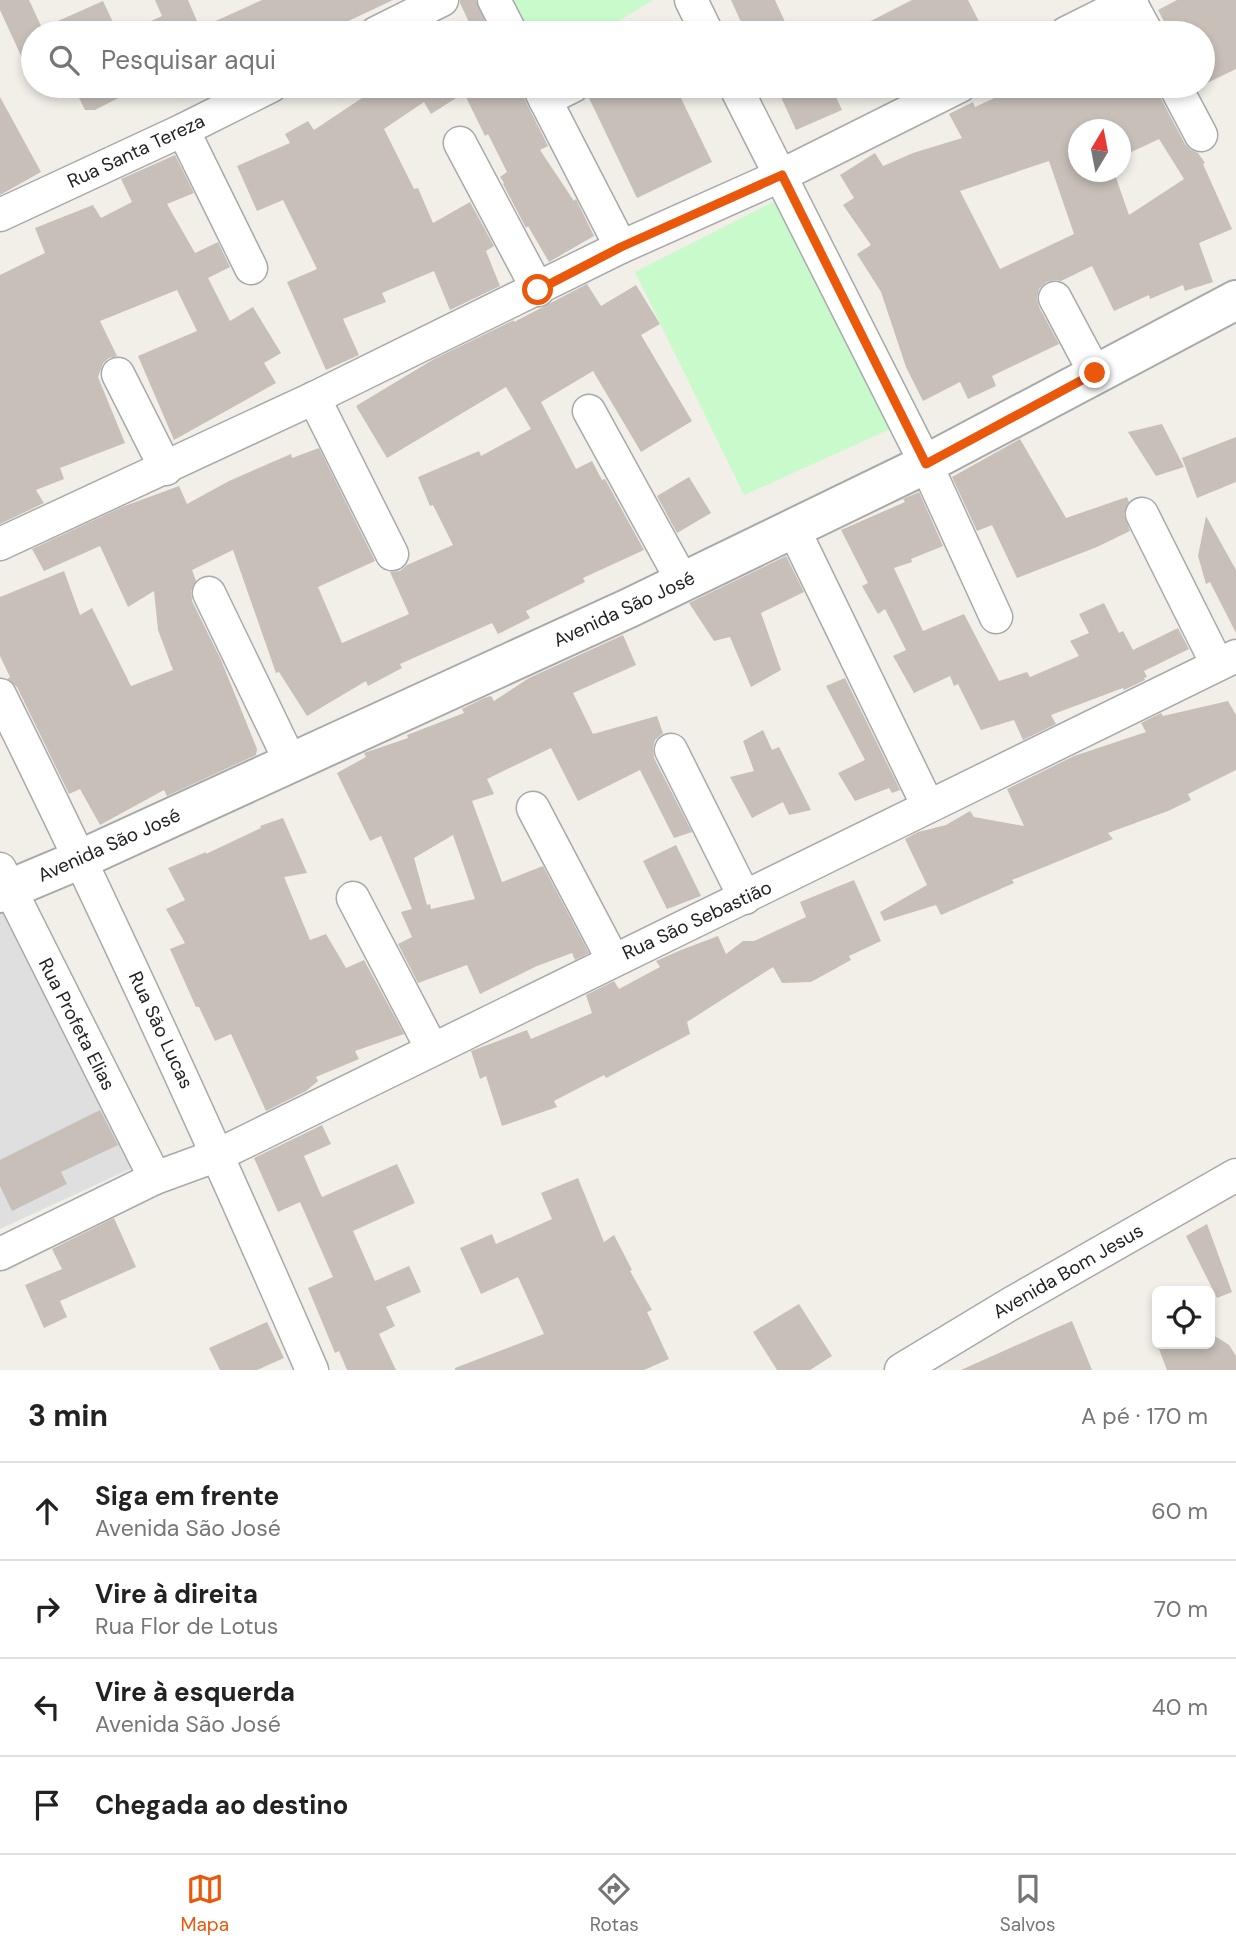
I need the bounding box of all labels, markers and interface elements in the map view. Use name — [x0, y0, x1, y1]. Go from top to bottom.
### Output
search box — [21, 21, 1215, 98]
icon: search — [45, 41, 83, 79]
text: Pesquisar aqui — [101, 43, 276, 77]
street label: Rua Santa Tereza — [63, 108, 209, 194]
north arrow — [1068, 119, 1131, 182]
route start — [522, 274, 553, 305]
route end — [1079, 357, 1110, 388]
street label: Avenida São José — [549, 565, 699, 653]
street label: Avenida São José — [34, 802, 184, 888]
street label: Rua São Sebastião — [618, 874, 776, 966]
street label: Rua Profeta Elias — [33, 954, 121, 1094]
street label: Rua São Lucas — [123, 967, 199, 1093]
street label: Avenida Bom Jesus — [988, 1218, 1148, 1324]
map controls — [1152, 1286, 1215, 1349]
button: locate — [1152, 1286, 1215, 1349]
text: 3 min — [28, 1396, 108, 1435]
text: A pé · 170 m — [1081, 1401, 1208, 1431]
text: Siga em frente — [95, 1479, 279, 1513]
icon: ahead — [28, 1492, 66, 1530]
text: 60 m — [1151, 1496, 1208, 1526]
text: Avenida São José — [95, 1513, 281, 1543]
text: Vire à direita — [95, 1577, 258, 1611]
icon: right — [28, 1590, 66, 1628]
text: 70 m — [1154, 1594, 1208, 1624]
text: Rua Flor de Lotus — [95, 1611, 278, 1641]
text: Vire à esquerda — [95, 1675, 295, 1709]
icon: left — [28, 1688, 66, 1726]
text: 40 m — [1152, 1692, 1208, 1722]
text: Avenida São José — [95, 1709, 281, 1739]
icon: arrive — [28, 1786, 66, 1824]
text: Chegada ao destino — [95, 1788, 348, 1822]
tab: Mapa — [180, 1870, 229, 1937]
tab: Rotas — [590, 1870, 639, 1937]
tab: Salvos — [1000, 1870, 1056, 1937]

